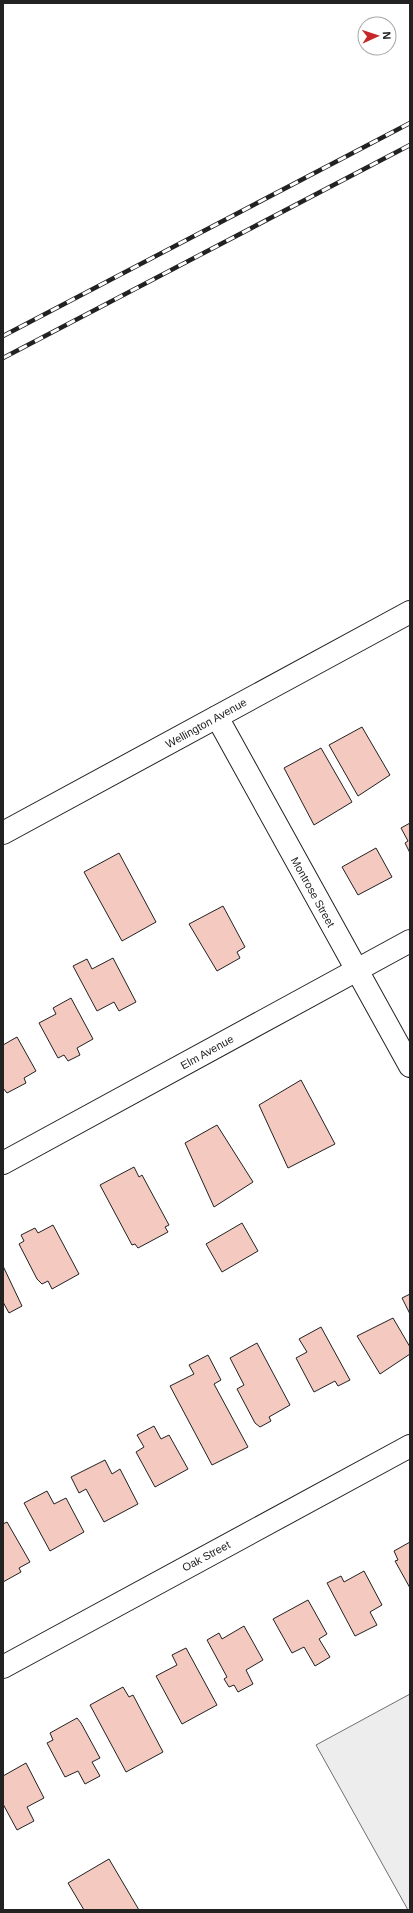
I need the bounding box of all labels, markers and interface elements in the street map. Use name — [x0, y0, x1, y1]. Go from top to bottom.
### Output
north arrow — [357, 16, 397, 56]
text: N — [381, 31, 393, 40]
street label: Wellington Avenue — [163, 696, 249, 750]
street label: Montrose Street — [289, 855, 337, 929]
street label: Elm Avenue — [179, 1033, 235, 1071]
street label: Oak Street — [180, 1538, 232, 1574]

